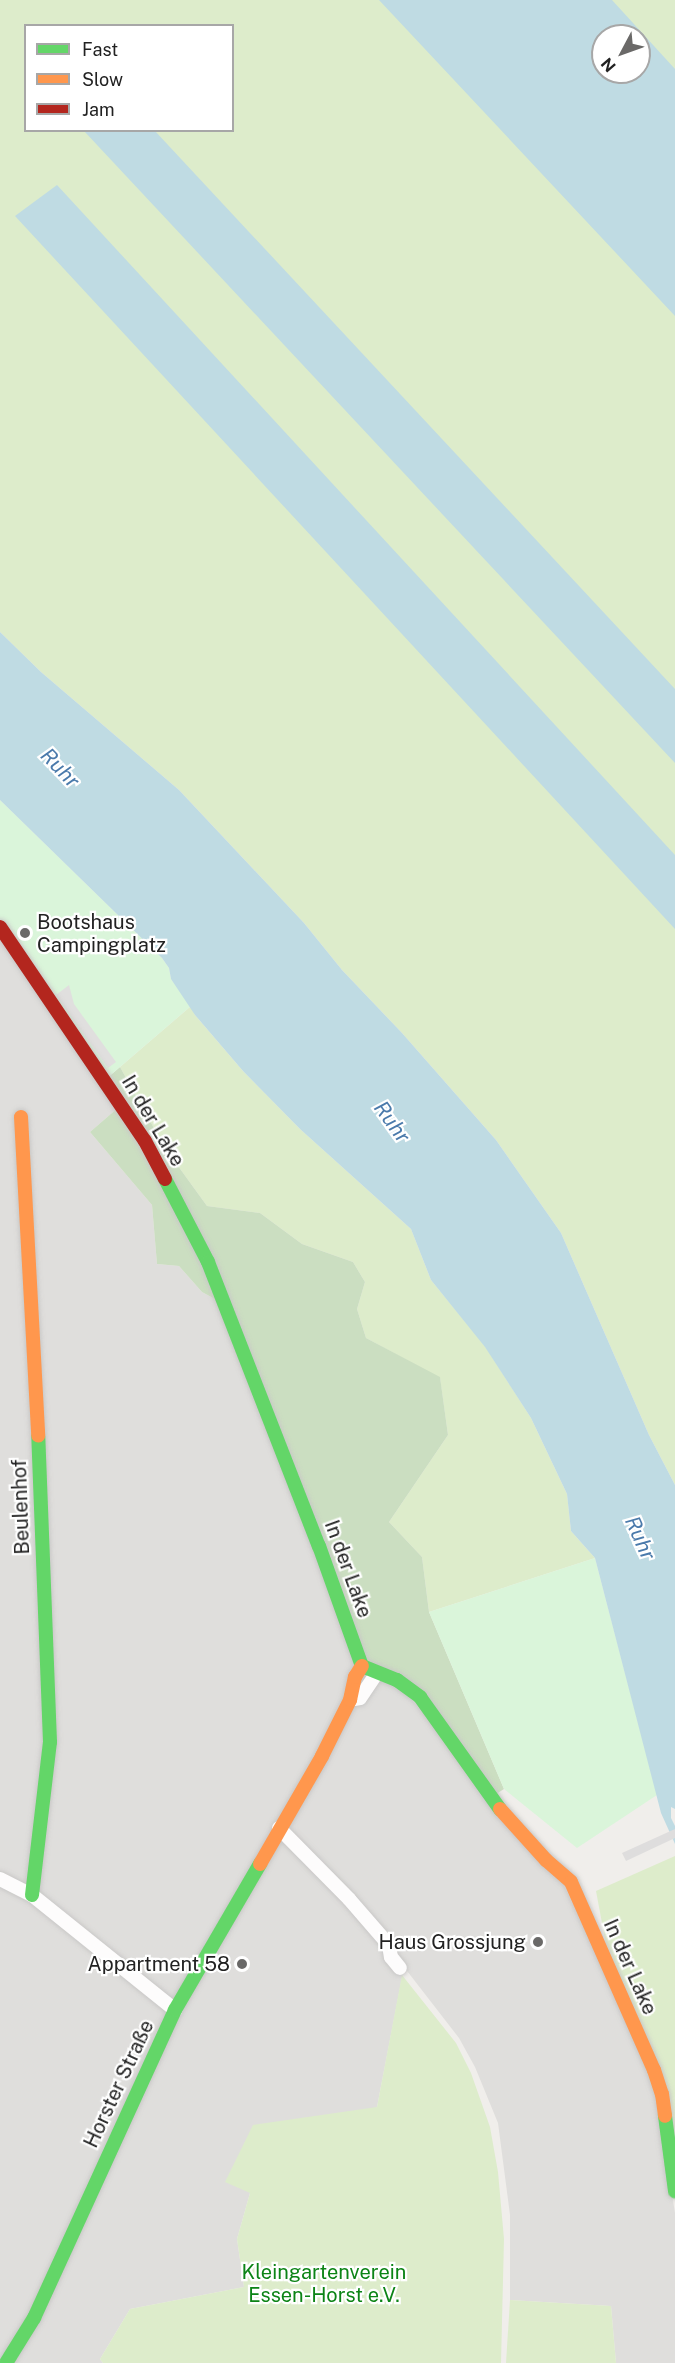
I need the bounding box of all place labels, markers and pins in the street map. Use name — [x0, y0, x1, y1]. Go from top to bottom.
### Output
place label: Bootshaus Campingplatz — [37, 910, 166, 957]
marker: Bootshaus Campingplatz — [18, 926, 32, 940]
place label: Haus Grossjung — [378, 1930, 526, 1954]
marker: Haus Grossjung — [531, 1935, 545, 1949]
place label: Appartment 58 — [88, 1952, 230, 1976]
marker: Appartment 58 — [235, 1957, 249, 1971]

